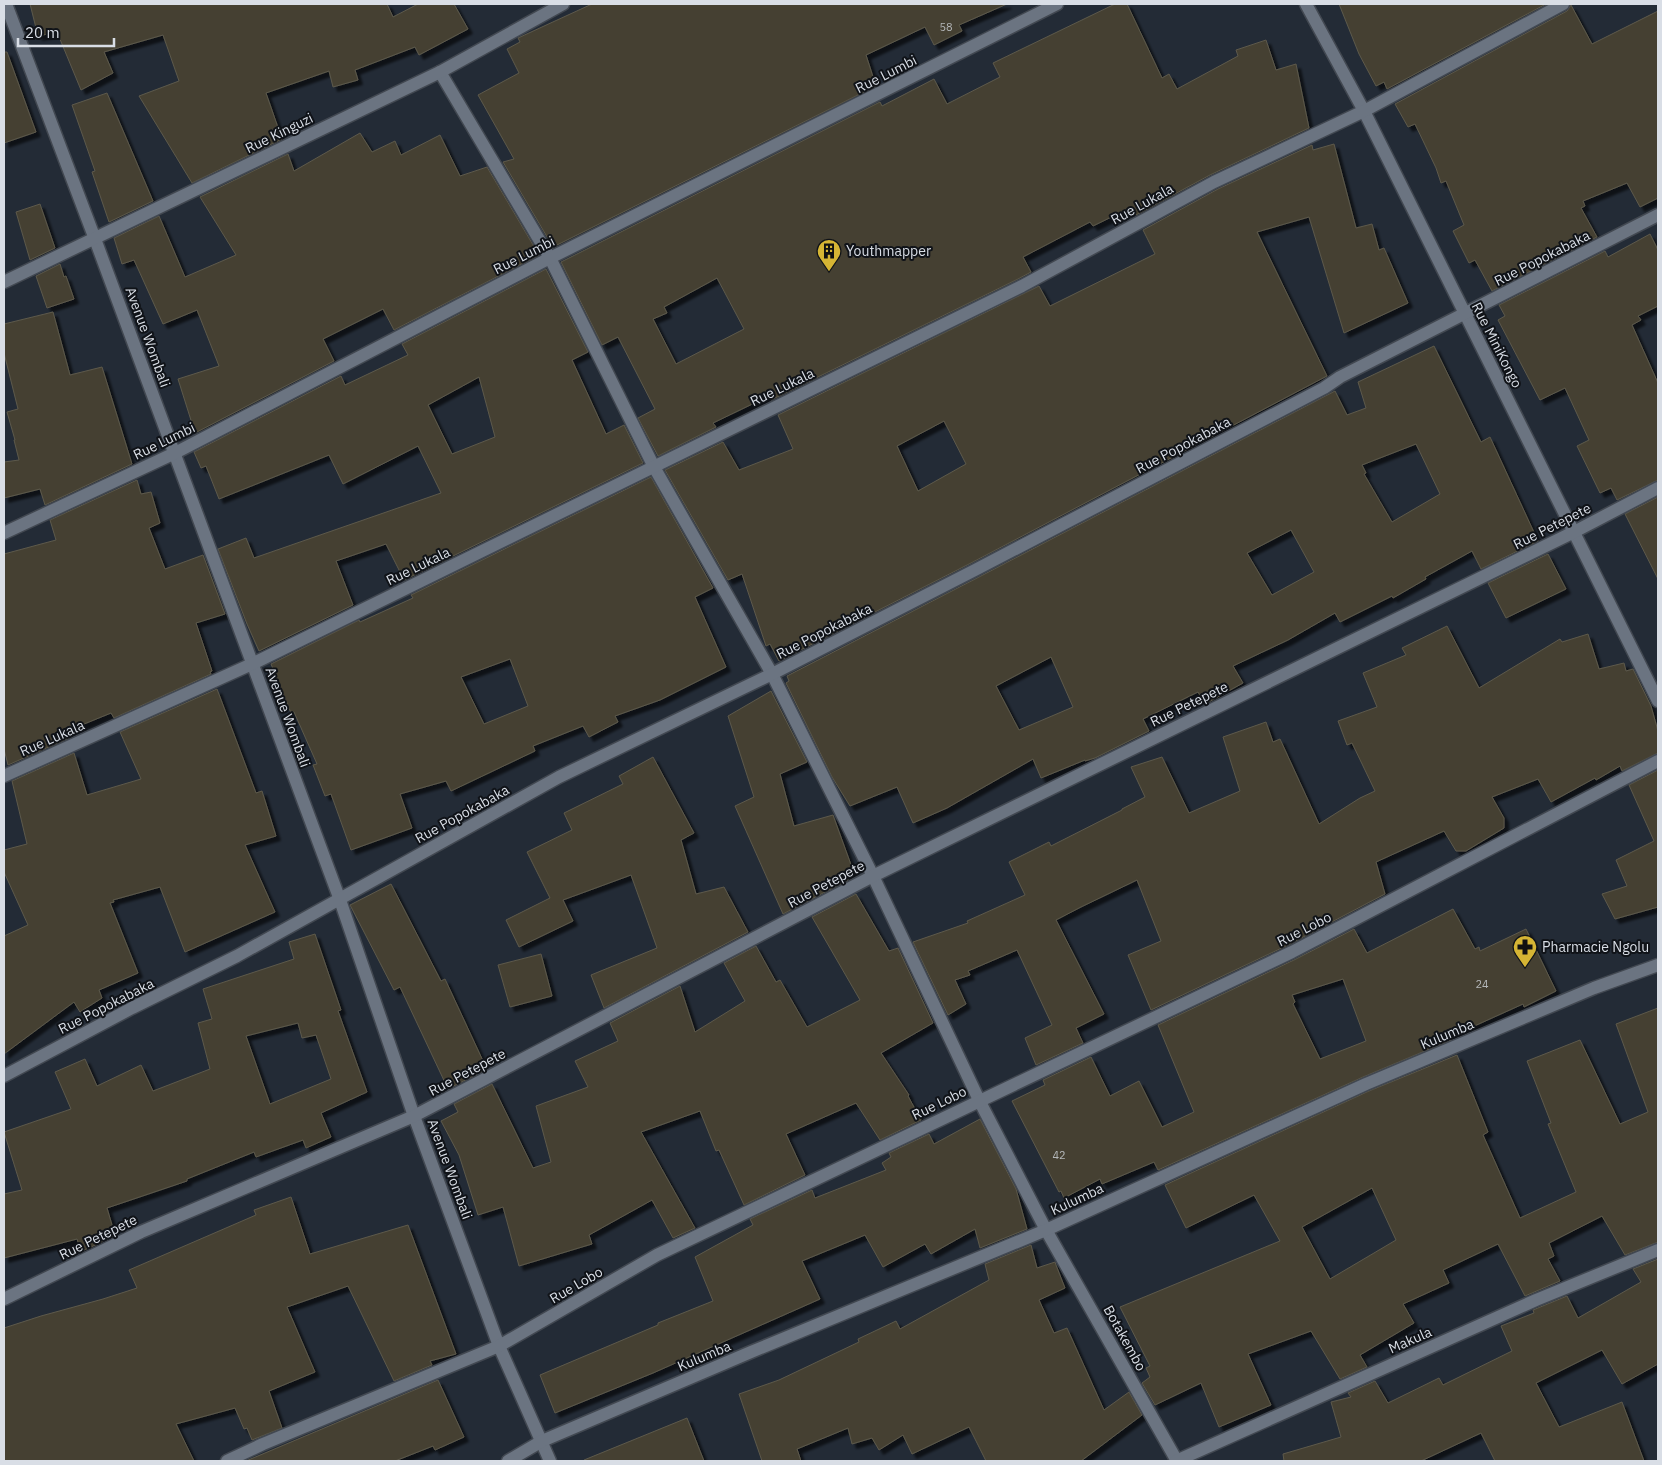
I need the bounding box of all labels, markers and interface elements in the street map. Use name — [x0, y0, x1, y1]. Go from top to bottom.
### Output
scale bar — [18, 15, 114, 47]
house number: 58 — [939, 20, 953, 34]
text: 20 m — [25, 23, 60, 42]
street label: Rue Lumbi — [852, 51, 920, 97]
street label: Rue Kinguzi — [242, 109, 316, 157]
street label: Rue Lukala — [1108, 179, 1177, 229]
street label: Rue Popokabaka — [1491, 226, 1593, 290]
street label: Rue Lumbi — [490, 232, 558, 278]
building icon: Youthmapper — [816, 238, 842, 272]
place label: Youthmapper — [846, 242, 931, 260]
street label: Avenue Wombali — [122, 284, 174, 390]
street label: Rue MiniKongo — [1468, 299, 1526, 391]
street label: Rue Lukala — [747, 364, 817, 410]
street label: Rue Popokabaka — [1132, 412, 1234, 478]
street label: Rue Lumbi — [130, 418, 198, 464]
street label: Rue Petepete — [1510, 499, 1594, 553]
street label: Rue Lukala — [383, 543, 453, 589]
street label: Rue Popokabaka — [773, 599, 875, 663]
street label: Avenue Wombali — [262, 664, 314, 770]
street label: Rue Petepete — [1147, 677, 1231, 731]
street label: Rue Lukala — [17, 716, 88, 760]
street label: Rue Popokabaka — [412, 780, 513, 847]
street label: Rue Petepete — [784, 856, 868, 912]
street label: Rue Lobo — [1274, 908, 1334, 950]
pharmacy icon: Pharmacie Ngolu — [1512, 934, 1538, 968]
place label: Pharmacie Ngolu — [1542, 938, 1649, 956]
street label: Rue Popokabaka — [55, 974, 157, 1038]
house number: 24 — [1475, 977, 1489, 991]
street label: Kulumba — [1418, 1015, 1477, 1053]
street label: Rue Petepete — [425, 1044, 509, 1100]
street label: Rue Lobo — [909, 1082, 969, 1124]
street label: Avenue Wombali — [424, 1116, 476, 1222]
house number: 42 — [1052, 1148, 1066, 1162]
street label: Kulumba — [1048, 1179, 1107, 1219]
street label: Rue Petepete — [56, 1210, 140, 1264]
street label: Rue Lobo — [546, 1262, 606, 1307]
street label: Botakembo — [1100, 1302, 1150, 1374]
street label: Makula — [1386, 1322, 1435, 1357]
street label: Kulumba — [675, 1337, 734, 1375]

